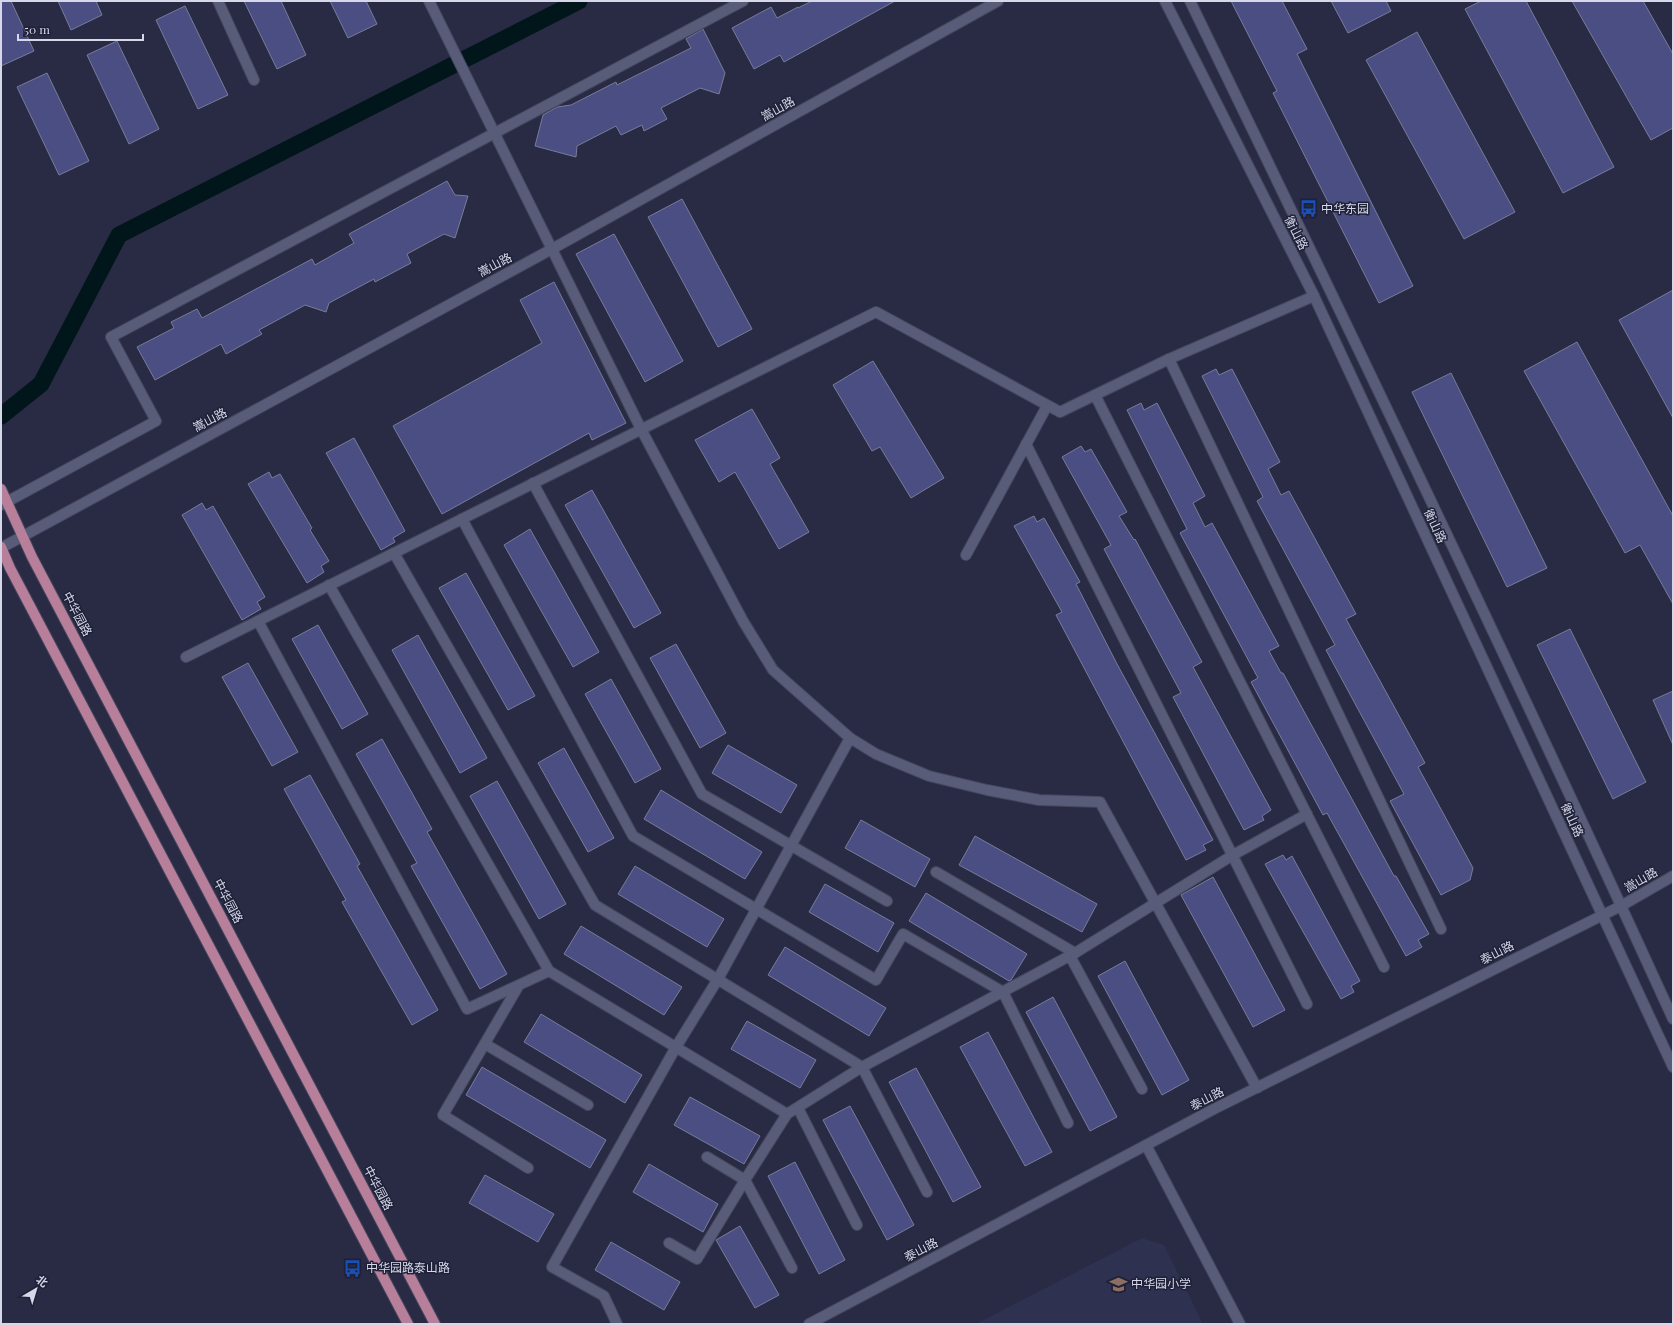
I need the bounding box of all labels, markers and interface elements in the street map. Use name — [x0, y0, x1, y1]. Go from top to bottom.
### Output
scale bar — [18, 16, 143, 42]
text: 50 m — [24, 21, 50, 37]
street label: 嵩山路 — [758, 92, 797, 124]
bus stop icon: 中华东园 — [1298, 199, 1318, 219]
place label: 中华东园 — [1321, 200, 1369, 216]
street label: 衡山路 — [1282, 213, 1312, 252]
street label: 嵩山路 — [475, 249, 514, 280]
street label: 嵩山路 — [190, 404, 229, 435]
street label: 衡山路 — [1421, 506, 1451, 545]
street label: 中华园路 — [60, 589, 96, 638]
street label: 衡山路 — [1558, 800, 1588, 839]
street label: 嵩山路 — [1621, 863, 1660, 895]
street label: 中华园路 — [211, 876, 247, 925]
street label: 泰山路 — [1477, 937, 1516, 967]
street label: 泰山路 — [1187, 1083, 1226, 1113]
street label: 中华园路 — [361, 1163, 397, 1212]
street label: 泰山路 — [901, 1234, 940, 1265]
bus stop icon: 中华园路泰山路 — [343, 1258, 363, 1278]
place label: 中华园路泰山路 — [366, 1259, 450, 1275]
north arrow — [16, 1269, 56, 1309]
text: 北 — [34, 1271, 51, 1290]
school or university icon: 中华园小学 — [1108, 1274, 1128, 1294]
place label: 中华园小学 — [1131, 1275, 1191, 1291]

